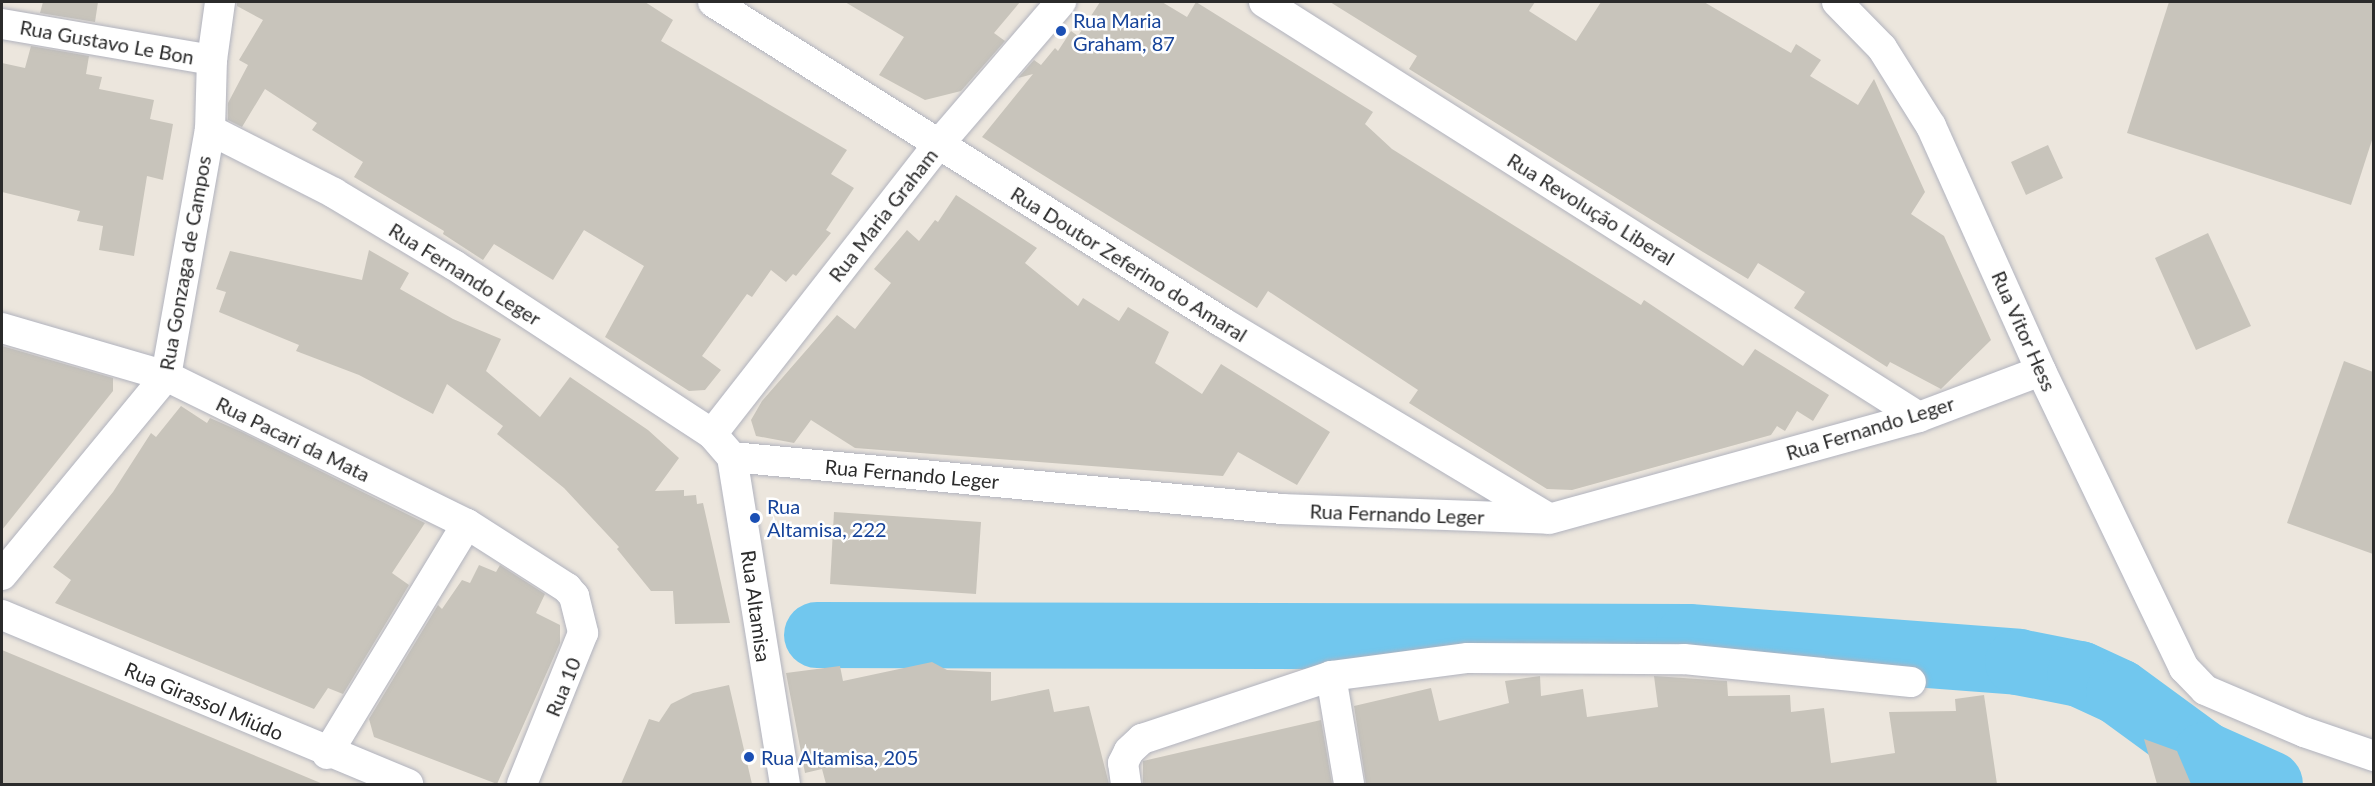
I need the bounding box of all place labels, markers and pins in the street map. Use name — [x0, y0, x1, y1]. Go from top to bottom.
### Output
place label: Rua Maria Graham, 87 — [1073, 8, 1175, 55]
marker: Rua Maria Graham, 87 — [1054, 24, 1068, 38]
place label: Rua Altamisa, 222 — [767, 494, 887, 541]
marker: Rua Altamisa, 222 — [748, 511, 762, 525]
place label: Rua Altamisa, 205 — [761, 745, 919, 769]
marker: Rua Altamisa, 205 — [742, 750, 756, 764]

